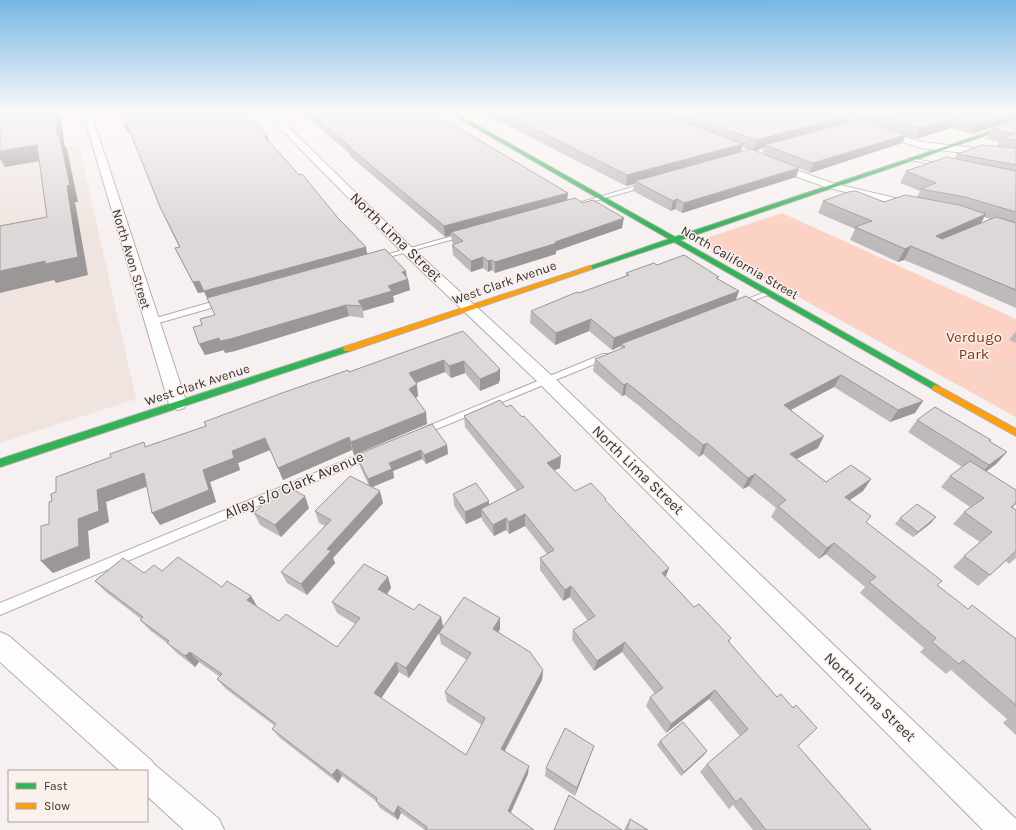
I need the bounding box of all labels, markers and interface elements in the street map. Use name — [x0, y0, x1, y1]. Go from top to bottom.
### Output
street label: North Lima Street — [346, 189, 446, 286]
street label: North Avon Street — [109, 207, 154, 311]
street label: North California Street — [678, 223, 801, 302]
street label: West Clark Avenue — [450, 257, 559, 307]
park label: Verdugo Park — [946, 328, 1002, 363]
street label: West Clark Avenue — [143, 360, 252, 409]
street label: North Lima Street — [588, 422, 688, 519]
street label: Alley s/o Clark Avenue — [222, 447, 366, 523]
street label: North Lima Street — [820, 649, 920, 746]
legend — [8, 770, 148, 822]
text: Fast — [44, 779, 68, 793]
text: Slow — [44, 799, 70, 813]

